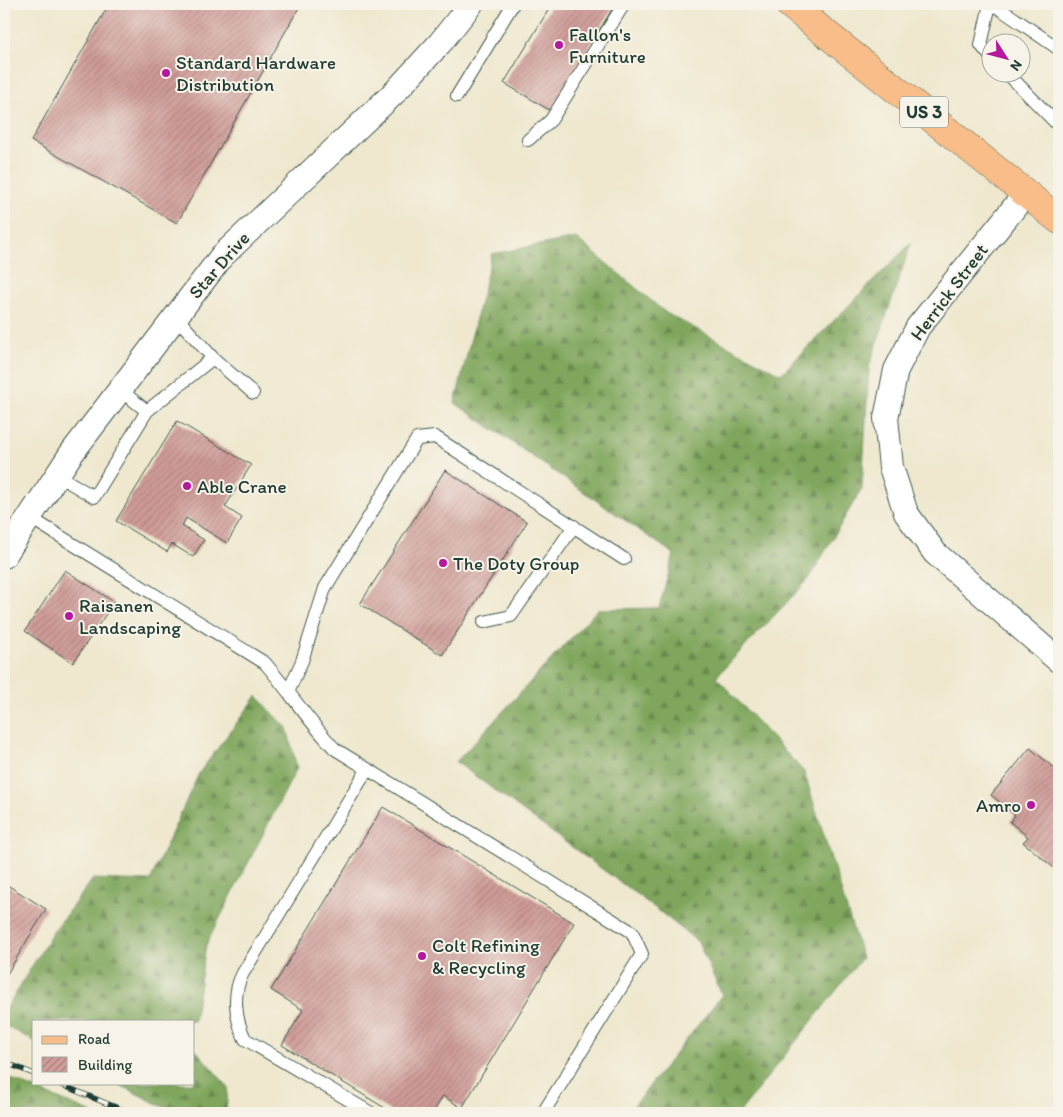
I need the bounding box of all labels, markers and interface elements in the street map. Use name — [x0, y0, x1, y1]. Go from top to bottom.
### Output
place label: Fallon's Furniture — [569, 23, 646, 68]
north arrow — [980, 32, 1030, 82]
marker: Fallon's Furniture — [553, 39, 565, 51]
place label: Standard Hardware Distribution — [176, 51, 336, 96]
text: N — [1006, 57, 1026, 74]
marker: Standard Hardware Distribution — [160, 67, 172, 79]
road number: US 3 — [900, 96, 948, 128]
street label: Star Drive — [184, 227, 254, 303]
street label: Herrick Street — [905, 239, 993, 345]
place label: Able Crane — [197, 475, 287, 498]
marker: Able Crane — [181, 480, 193, 492]
place label: The Doty Group — [453, 552, 579, 575]
marker: The Doty Group — [437, 557, 449, 569]
place label: Raisanen Landscaping — [79, 594, 181, 639]
marker: Raisanen Landscaping — [63, 610, 75, 622]
place label: Amro — [976, 794, 1021, 817]
marker: Amro — [1025, 799, 1037, 811]
place label: Colt Refining & Recycling — [432, 934, 540, 979]
marker: Colt Refining & Recycling — [416, 950, 428, 962]
legend — [32, 1020, 195, 1084]
text: Road — [78, 1030, 111, 1048]
text: Building — [78, 1056, 132, 1074]

